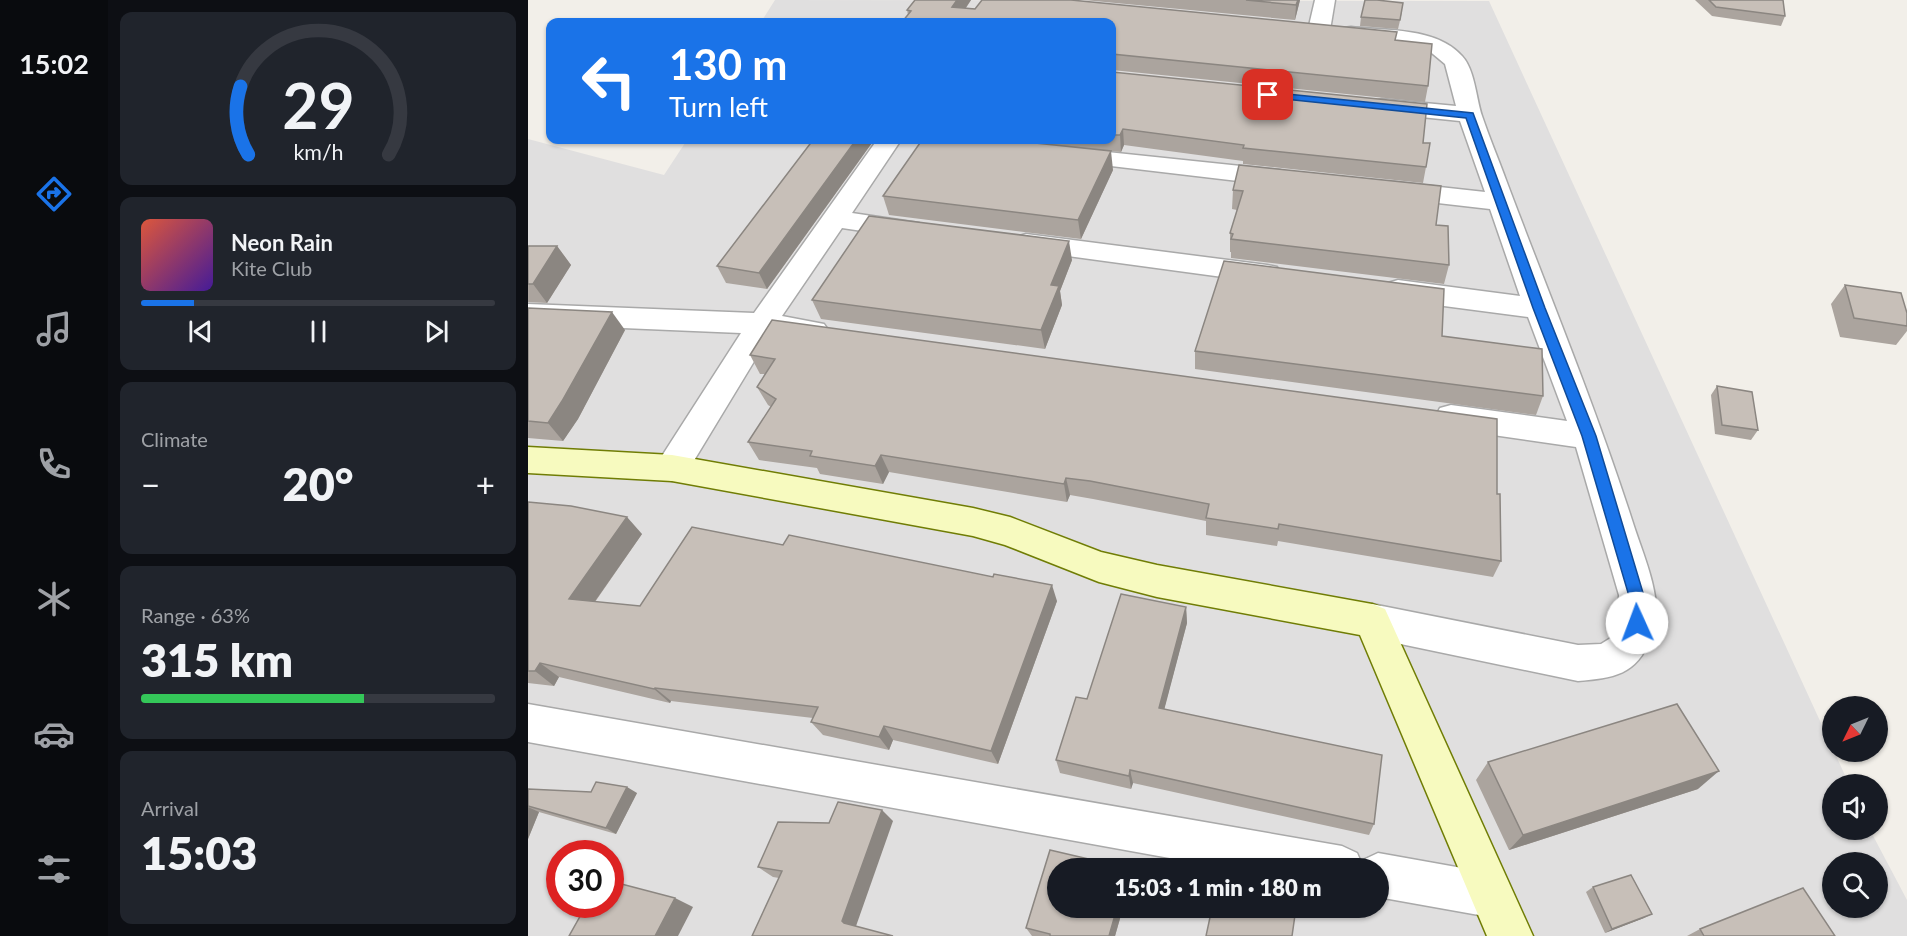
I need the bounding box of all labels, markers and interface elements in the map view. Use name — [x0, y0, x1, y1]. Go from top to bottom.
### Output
text: 130 m — [669, 39, 787, 89]
icon: left — [570, 42, 648, 120]
text: 15:02 — [19, 47, 89, 80]
text: 29 — [282, 68, 354, 143]
pin — [1242, 69, 1293, 120]
icon: arrive — [1251, 78, 1284, 111]
text: Turn left — [669, 90, 768, 123]
text: km/h — [293, 140, 343, 166]
icon: directions — [33, 173, 75, 215]
text: Neon Rain — [231, 229, 333, 256]
text: Kite Club — [231, 256, 312, 280]
icon: music — [33, 308, 75, 350]
icon: previous — [184, 315, 217, 348]
icon: pause — [302, 315, 335, 348]
icon: next — [420, 315, 453, 348]
text: Climate — [141, 427, 208, 451]
icon: phone — [33, 443, 75, 485]
text: 20° — [283, 457, 353, 511]
text: − — [141, 464, 160, 504]
text: + — [476, 464, 495, 504]
icon: climate — [33, 578, 75, 620]
position arrow — [1605, 591, 1669, 655]
text: Range · 63% — [141, 603, 250, 627]
text: 315 km — [141, 633, 293, 687]
north arrow — [1822, 696, 1888, 762]
map controls — [1822, 696, 1888, 918]
icon: car — [33, 713, 75, 755]
button: sound — [1822, 774, 1888, 840]
text: Arrival — [141, 796, 199, 820]
text: 15:03 — [141, 826, 257, 880]
speed limit sign: 30 — [546, 840, 624, 918]
icon: filters — [33, 848, 75, 890]
button: search — [1822, 852, 1888, 918]
text: 15:03 · 1 min · 180 m — [1115, 874, 1321, 901]

